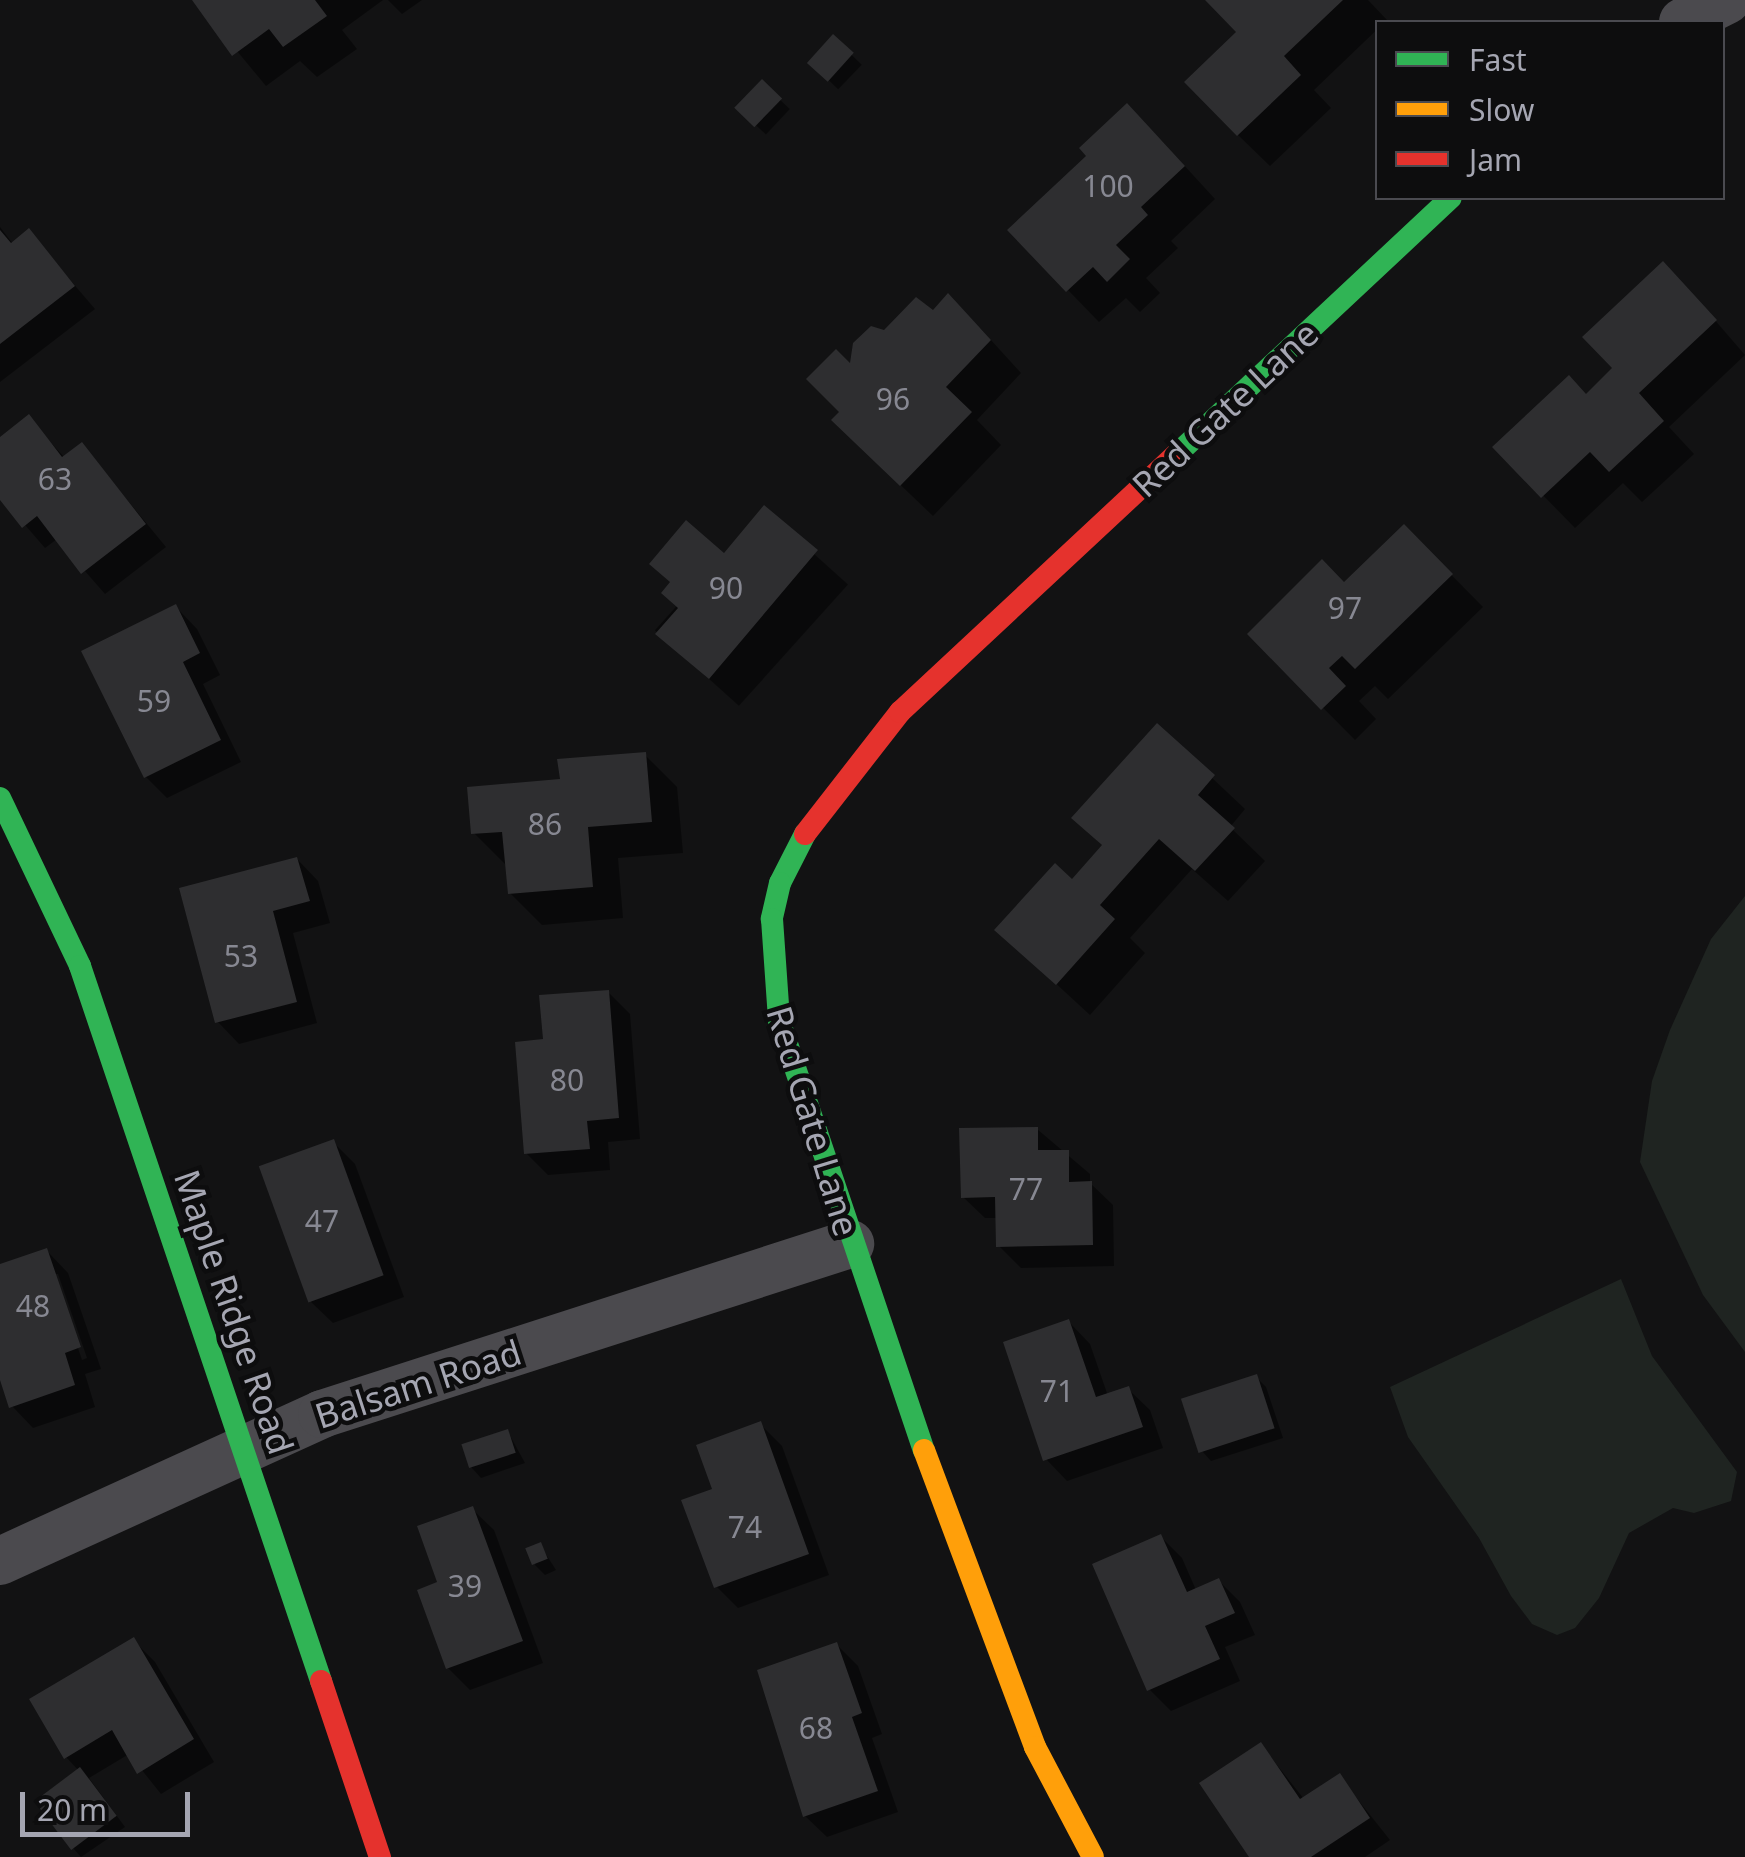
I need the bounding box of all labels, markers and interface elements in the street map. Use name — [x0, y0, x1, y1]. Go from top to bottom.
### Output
legend — [1375, 20, 1725, 200]
text: Fast — [1469, 39, 1527, 80]
text: Slow — [1469, 89, 1534, 130]
text: Jam — [1469, 139, 1522, 180]
house number: 100 — [1082, 168, 1134, 204]
street label: Red Gate Lane — [1124, 312, 1326, 506]
house number: 96 — [876, 381, 910, 417]
house number: 63 — [38, 461, 72, 497]
house number: 90 — [709, 570, 743, 606]
house number: 97 — [1328, 590, 1362, 626]
house number: 59 — [137, 683, 171, 719]
house number: 86 — [528, 806, 562, 842]
house number: 53 — [224, 938, 258, 974]
street label: Red Gate Lane — [758, 1001, 868, 1241]
house number: 80 — [550, 1062, 584, 1098]
street label: Maple Ridge Road — [166, 1164, 302, 1460]
house number: 77 — [1009, 1171, 1043, 1207]
house number: 47 — [305, 1203, 339, 1239]
house number: 48 — [16, 1288, 50, 1324]
street label: Balsam Road — [310, 1331, 526, 1437]
house number: 71 — [1040, 1373, 1074, 1409]
house number: 74 — [728, 1509, 762, 1545]
house number: 39 — [448, 1568, 482, 1604]
house number: 68 — [799, 1710, 833, 1746]
scale bar — [25, 1772, 195, 1834]
text: 20 m — [37, 1789, 107, 1830]

